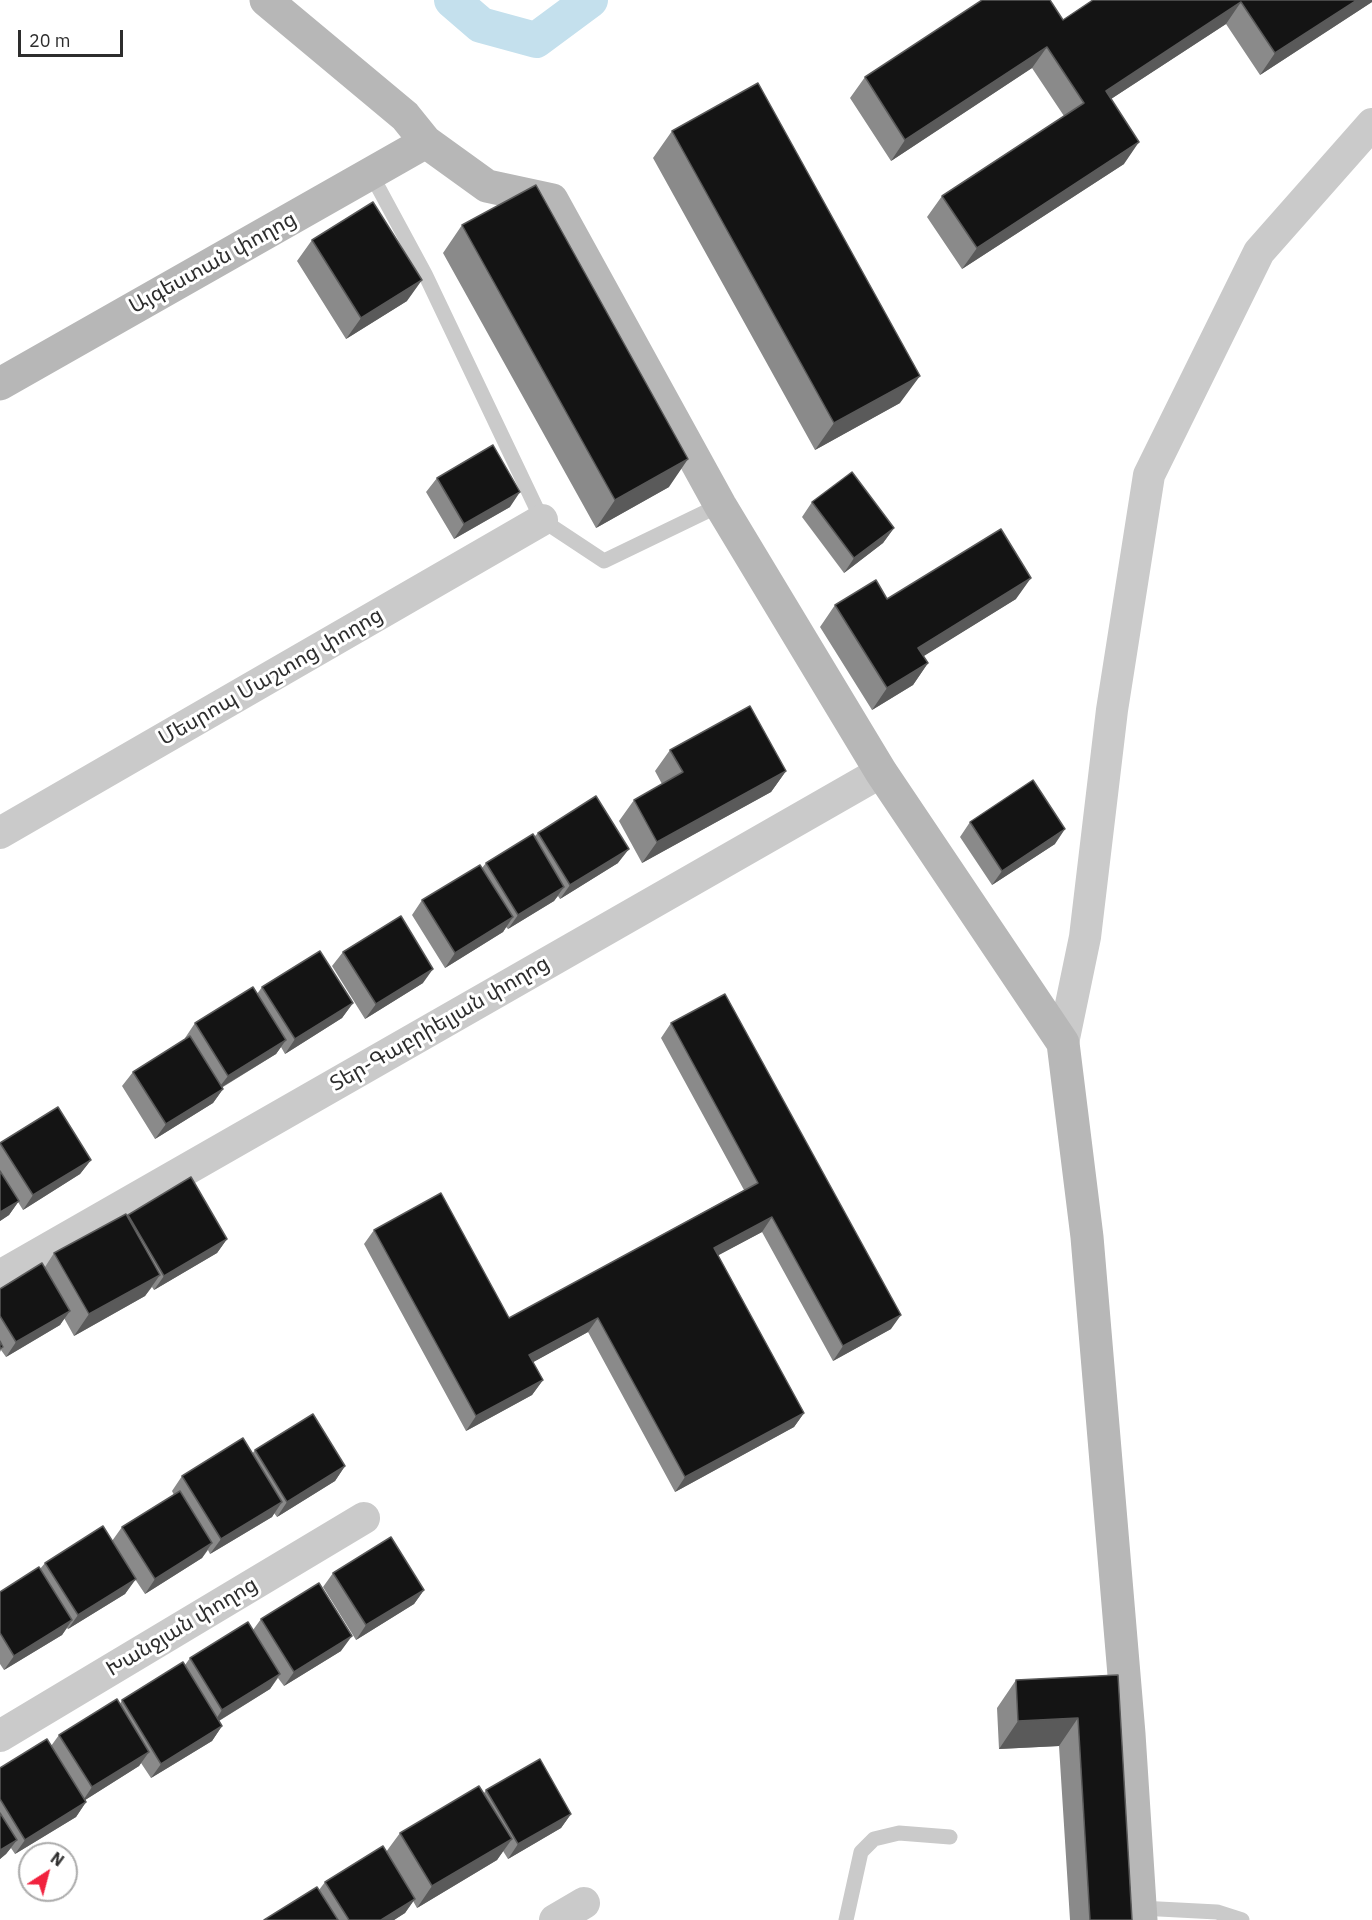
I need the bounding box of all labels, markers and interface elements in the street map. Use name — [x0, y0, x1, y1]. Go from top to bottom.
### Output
scale bar — [21, 18, 126, 56]
text: 20 m — [29, 29, 71, 52]
street label: Այգեստան փողոց — [125, 207, 301, 319]
street label: Մեսրոպ Մաշտոց փողոց — [155, 602, 387, 752]
street label: Տեր-Գաբրիելյան փողոց — [326, 951, 554, 1097]
street label: Խանջյան փողոց — [102, 1572, 262, 1682]
north arrow — [18, 1842, 78, 1902]
text: N — [47, 1848, 68, 1871]

